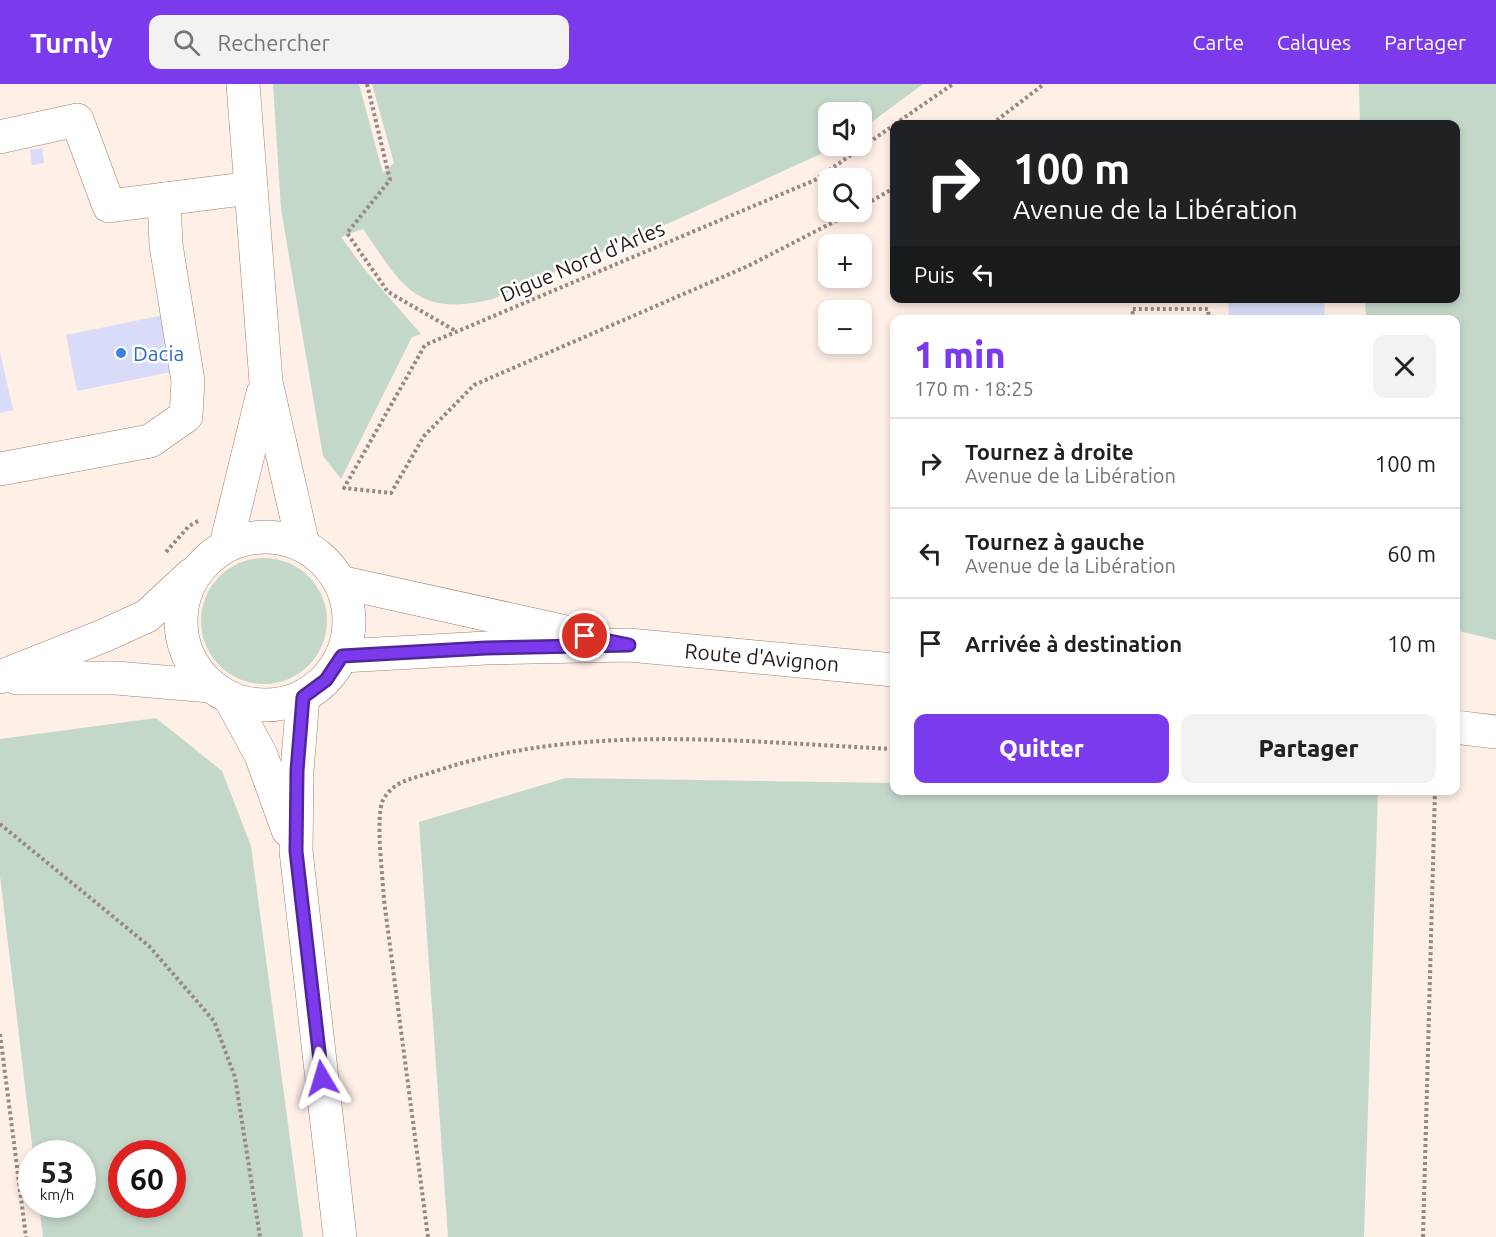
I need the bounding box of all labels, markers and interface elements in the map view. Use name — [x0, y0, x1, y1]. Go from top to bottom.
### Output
search box — [149, 15, 569, 69]
icon: search — [170, 26, 203, 59]
text: Turnly — [30, 27, 113, 58]
text: Rechercher — [218, 30, 330, 55]
text: Carte — [1193, 30, 1244, 54]
text: Calques — [1277, 30, 1351, 54]
text: Partager — [1384, 30, 1466, 54]
map controls — [818, 102, 872, 354]
button: sound — [818, 102, 872, 156]
icon: right — [914, 144, 992, 222]
text: 100 m — [1013, 145, 1130, 192]
button: search — [818, 168, 872, 222]
text: Avenue de la Libération — [1013, 194, 1298, 224]
street label: Digue Nord d'Arles — [496, 215, 668, 307]
button: + — [818, 234, 872, 288]
icon: left — [967, 258, 1000, 291]
text: Puis — [914, 262, 955, 287]
button: − — [818, 300, 872, 354]
text: 1 min — [914, 334, 1006, 375]
button: close — [1373, 335, 1436, 398]
place label: Dacia — [133, 341, 184, 365]
marker: Dacia — [114, 346, 128, 360]
text: 170 m · 18:25 — [914, 377, 1034, 400]
text: Tournez à droite — [965, 439, 1134, 464]
icon: right — [914, 447, 947, 480]
text: 100 m — [1375, 451, 1436, 476]
text: Avenue de la Libération — [965, 464, 1176, 487]
text: Tournez à gauche — [965, 529, 1145, 554]
icon: left — [914, 537, 947, 570]
text: 60 m — [1387, 541, 1436, 566]
text: Avenue de la Libération — [965, 554, 1176, 577]
pin — [559, 610, 610, 661]
icon: arrive — [568, 619, 601, 652]
icon: arrive — [914, 627, 947, 660]
text: Arrivée à destination — [965, 631, 1182, 656]
text: 10 m — [1387, 631, 1436, 656]
street label: Route d'Avignon — [684, 638, 840, 676]
button: Quitter — [914, 714, 1169, 783]
button: Partager — [1181, 714, 1436, 783]
position arrow — [290, 1046, 354, 1110]
speed limit sign: 60 — [108, 1140, 186, 1218]
text: 53 — [40, 1155, 74, 1189]
text: km/h — [40, 1186, 74, 1203]

